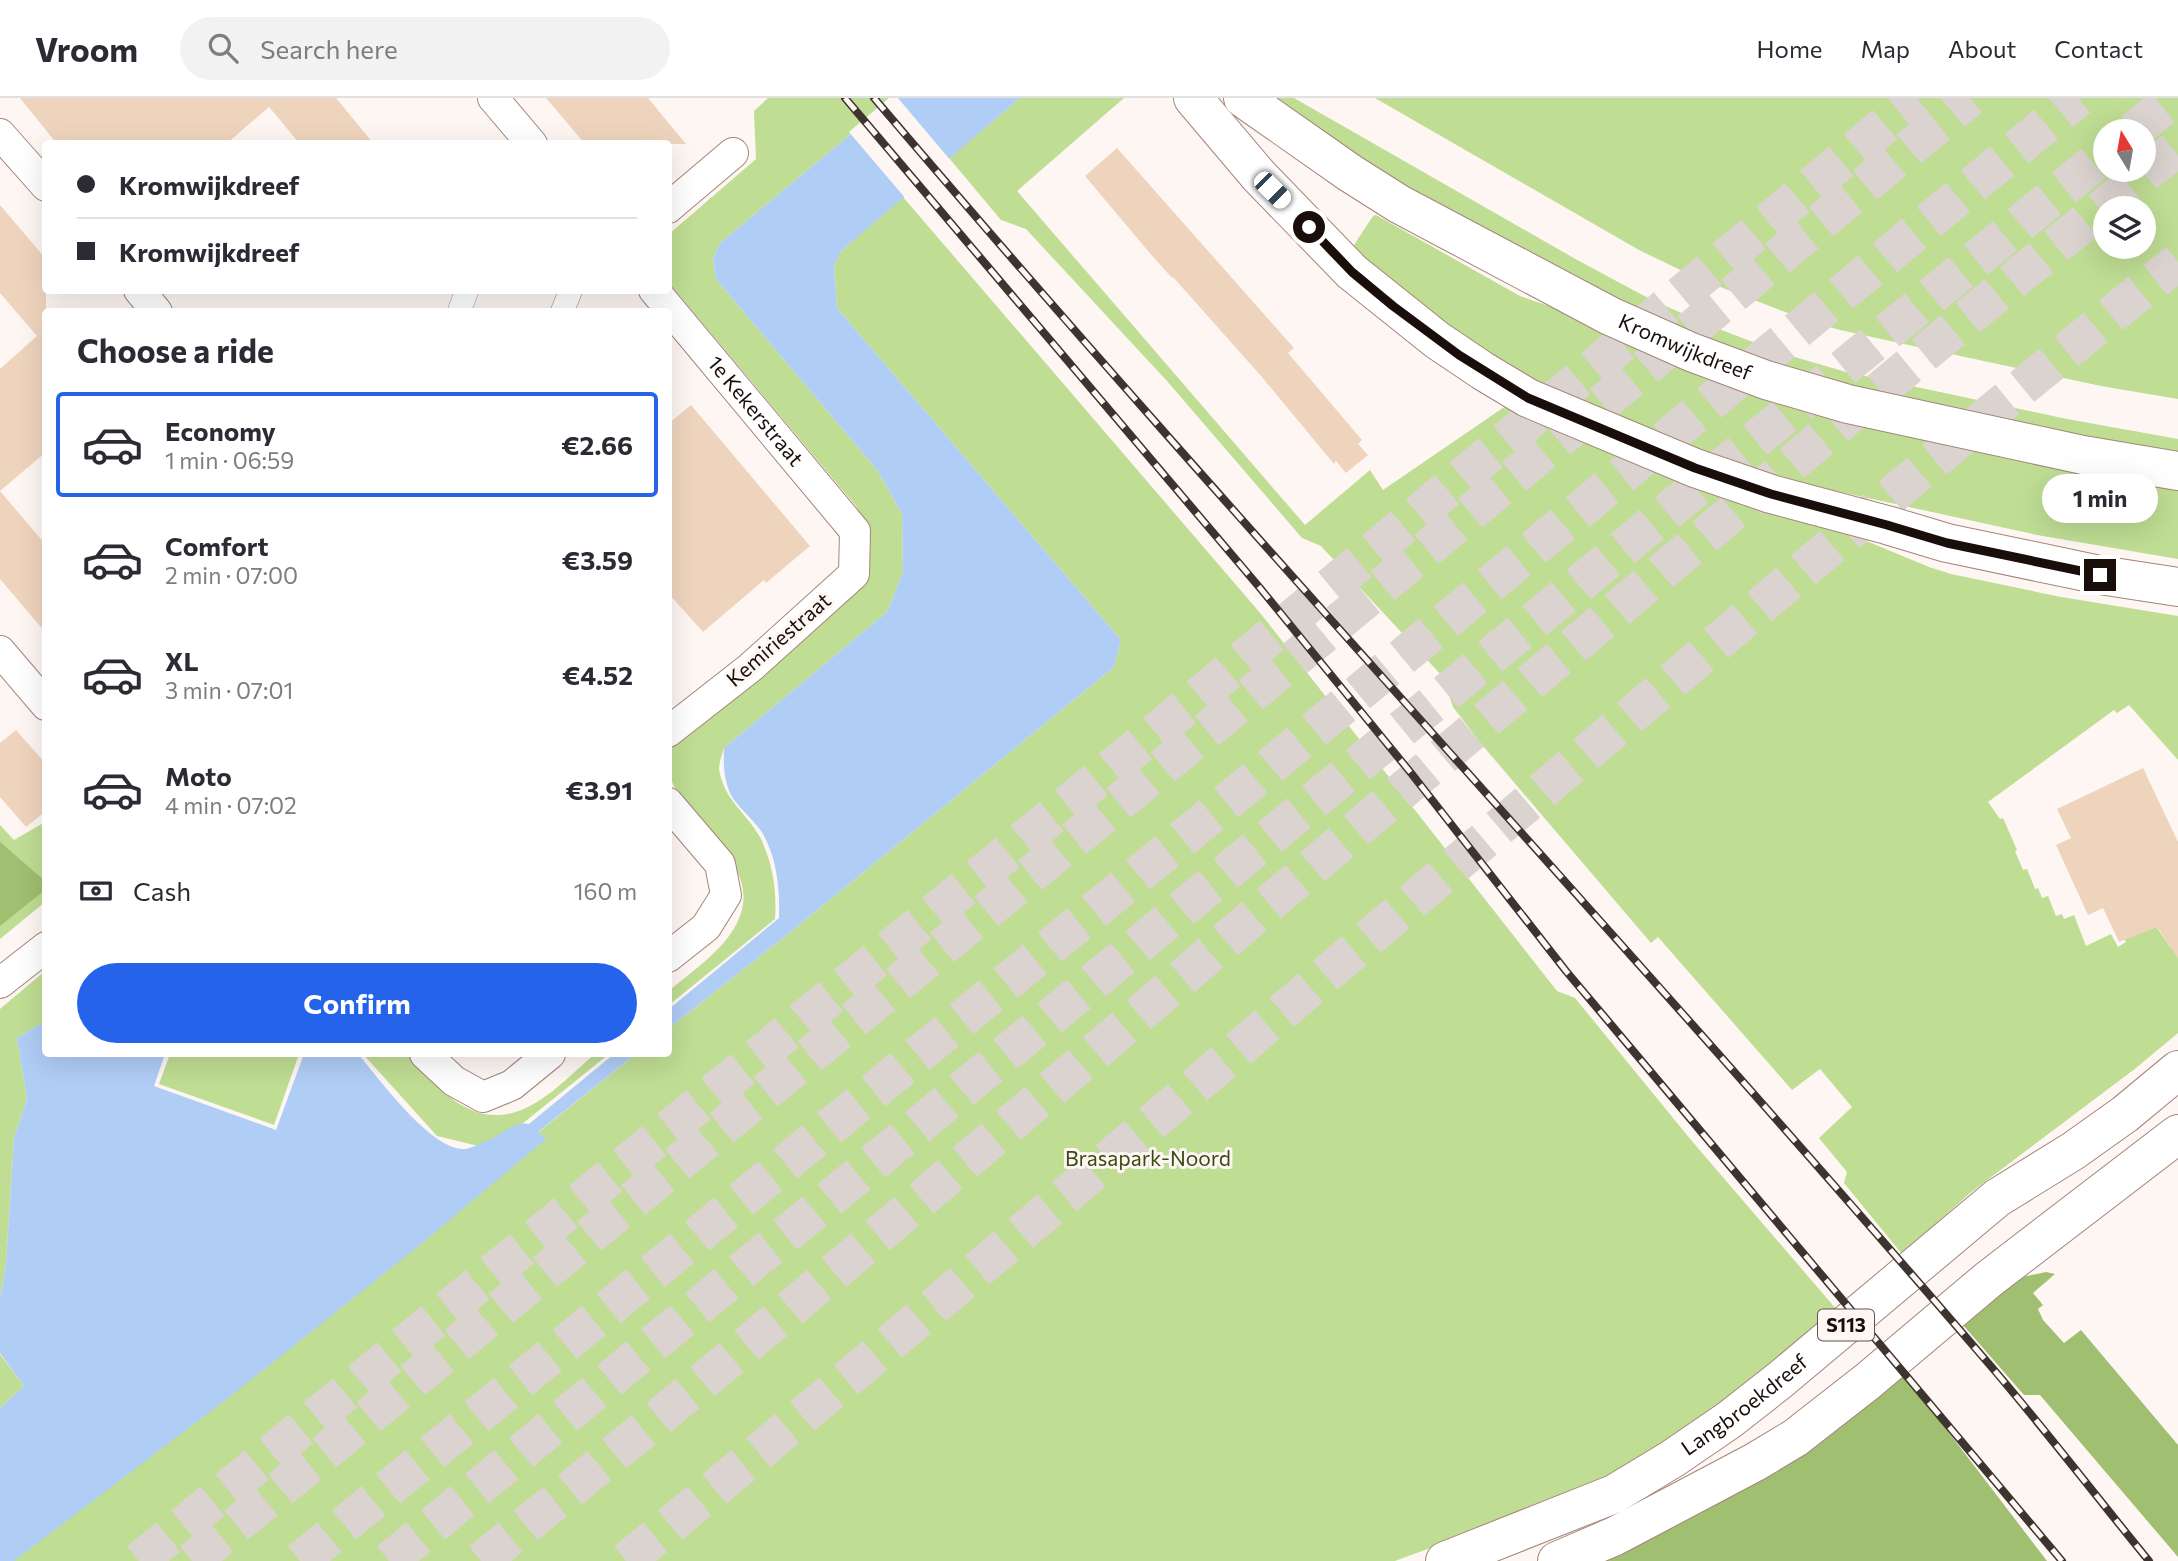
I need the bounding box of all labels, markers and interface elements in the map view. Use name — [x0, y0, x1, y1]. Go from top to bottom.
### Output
search box — [180, 17, 670, 80]
text: Vroom — [35, 28, 138, 69]
icon: search — [204, 29, 242, 67]
text: Search here — [260, 33, 398, 64]
text: Home — [1757, 34, 1823, 63]
text: Map — [1861, 34, 1910, 63]
text: About — [1948, 34, 2016, 63]
text: Contact — [2054, 34, 2143, 63]
north arrow — [2093, 119, 2156, 182]
map controls — [2093, 119, 2156, 259]
car — [1250, 168, 1295, 212]
text: Kromwijkdreef — [119, 169, 299, 200]
button: layers — [2093, 196, 2156, 259]
route start — [1293, 211, 1325, 243]
text: Kromwijkdreef — [119, 236, 299, 267]
street label: Kromwijkdreef — [1615, 307, 1756, 385]
text: Choose a ride — [77, 330, 274, 370]
street label: 1e Kekerstraat — [703, 350, 809, 470]
icon: car — [81, 413, 144, 476]
text: Economy — [165, 415, 276, 446]
text: €2.66 — [561, 429, 633, 460]
text: 1 min · 06:59 — [165, 446, 294, 474]
callout: 1 min — [2042, 474, 2158, 522]
text: 1 min — [2073, 484, 2127, 512]
icon: car — [81, 528, 144, 591]
text: Comfort — [165, 530, 268, 561]
text: €3.59 — [562, 544, 633, 575]
route end — [2084, 559, 2116, 591]
text: 2 min · 07:00 — [165, 561, 298, 589]
street label: Kemiriestraat — [721, 587, 835, 691]
icon: car — [81, 643, 144, 706]
text: XL — [165, 645, 199, 676]
text: €4.52 — [562, 659, 633, 690]
text: 3 min · 07:01 — [165, 676, 293, 704]
icon: car — [81, 758, 144, 821]
text: Moto — [165, 760, 232, 791]
text: €3.91 — [566, 774, 633, 805]
text: 4 min · 07:02 — [165, 791, 297, 819]
icon: cash — [77, 872, 115, 910]
text: Cash — [133, 875, 191, 906]
text: 160 m — [574, 877, 637, 905]
button: Confirm — [77, 963, 637, 1043]
park label: Brasapark-Noord — [1065, 1145, 1231, 1170]
road number: S113 — [1818, 1310, 1874, 1340]
street label: Langbroekdreef — [1676, 1348, 1813, 1460]

